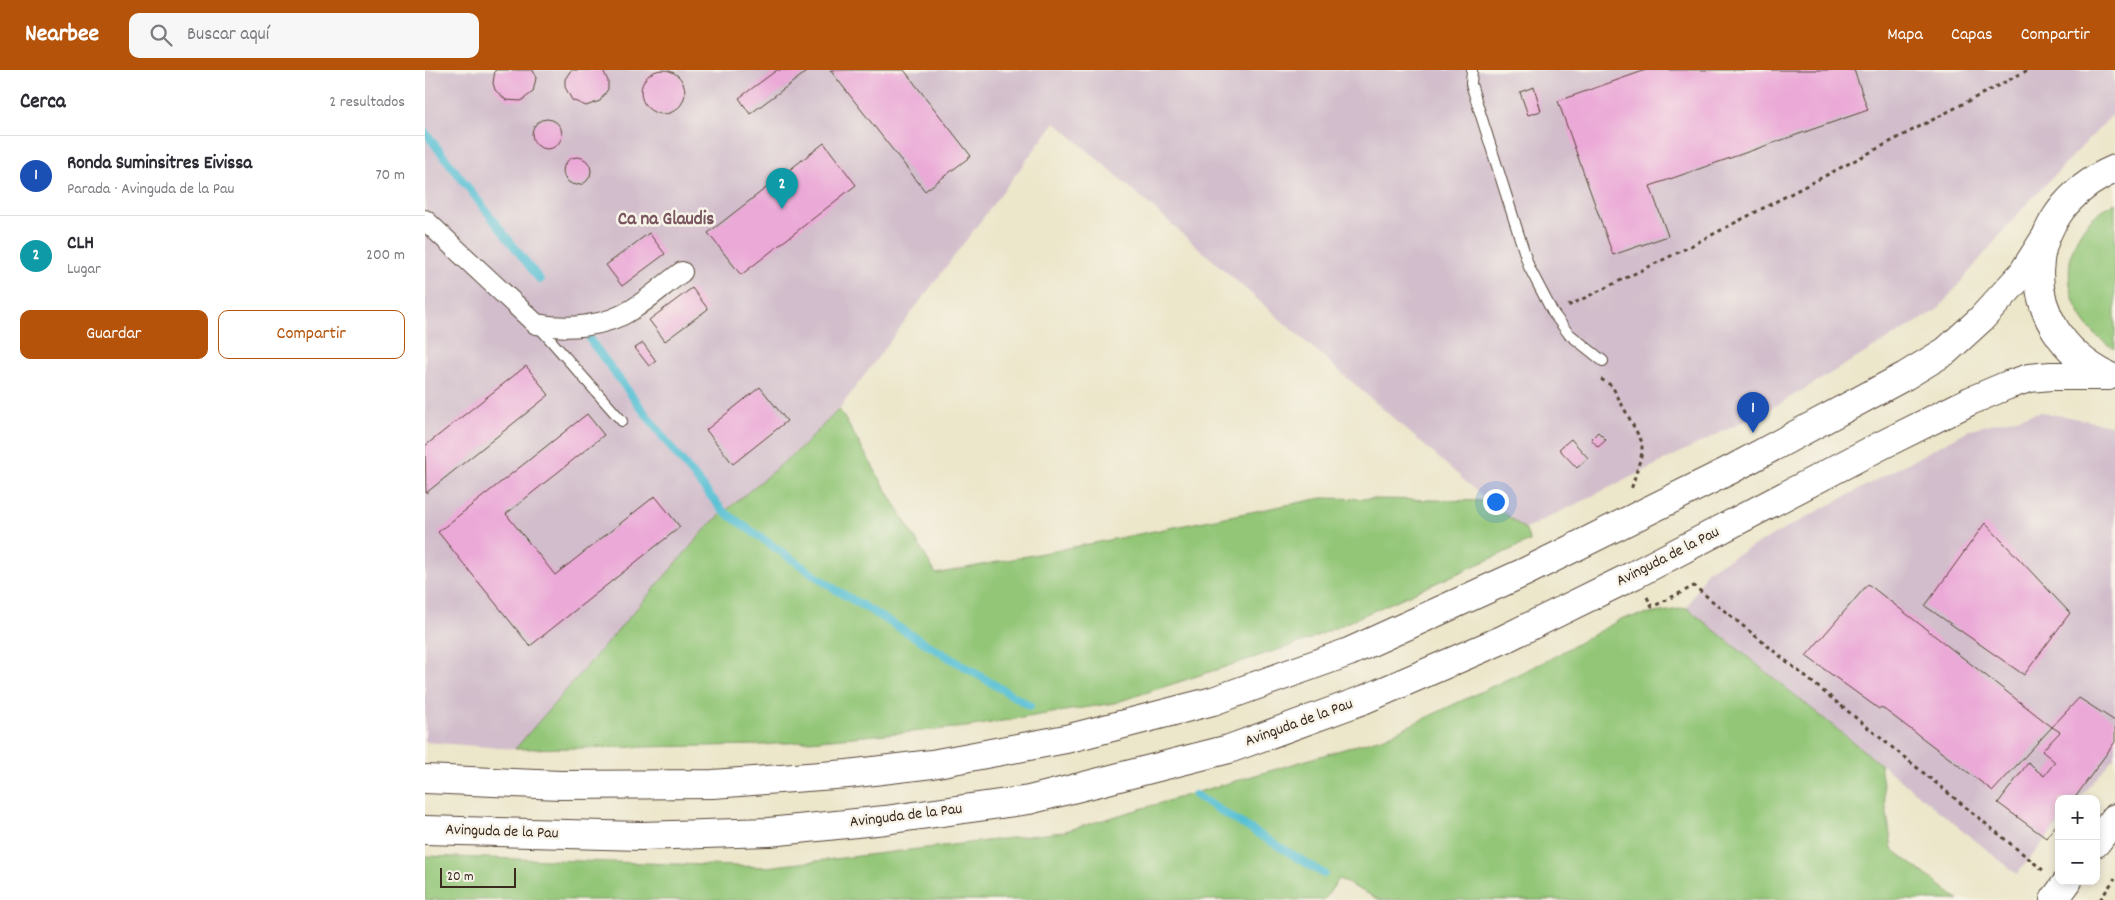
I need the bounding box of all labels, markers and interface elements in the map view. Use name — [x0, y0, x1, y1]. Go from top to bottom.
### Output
search box — [129, 13, 479, 58]
text: Nearbee — [25, 18, 99, 52]
icon: search — [147, 21, 175, 49]
text: Buscar aquí — [187, 22, 269, 49]
text: Mapa — [1887, 23, 1923, 48]
text: Capas — [1951, 23, 1993, 48]
text: Compartir — [2021, 23, 2090, 48]
text: Cerca — [20, 88, 66, 118]
text: 2 resultados — [329, 91, 405, 114]
text: Ronda Suminsitres Eivissa — [67, 151, 252, 178]
text: 1 — [34, 164, 38, 187]
text: 70 m — [375, 164, 405, 187]
pin: 2 — [766, 168, 798, 209]
text: Parada · Avinguda de la Pau — [67, 178, 234, 201]
district label: Ca na Glaudis — [618, 207, 714, 234]
text: CLH — [67, 231, 94, 258]
text: 2 — [33, 244, 40, 267]
text: 200 m — [366, 244, 405, 267]
text: Lugar — [67, 258, 101, 281]
button: Guardar — [20, 310, 208, 359]
button: Compartir — [218, 310, 405, 359]
pin: 1 — [1737, 392, 1769, 433]
your location — [1483, 489, 1509, 515]
street label: Avinguda de la Pau — [1612, 521, 1724, 593]
street label: Avinguda de la Pau — [1242, 693, 1356, 753]
map controls — [2055, 795, 2100, 885]
button: + — [2055, 795, 2100, 840]
street label: Avinguda de la Pau — [848, 798, 964, 834]
street label: Avinguda de la Pau — [445, 819, 559, 845]
button: − — [2055, 840, 2100, 885]
scale bar — [440, 865, 516, 888]
text: 20 m — [447, 867, 474, 887]

